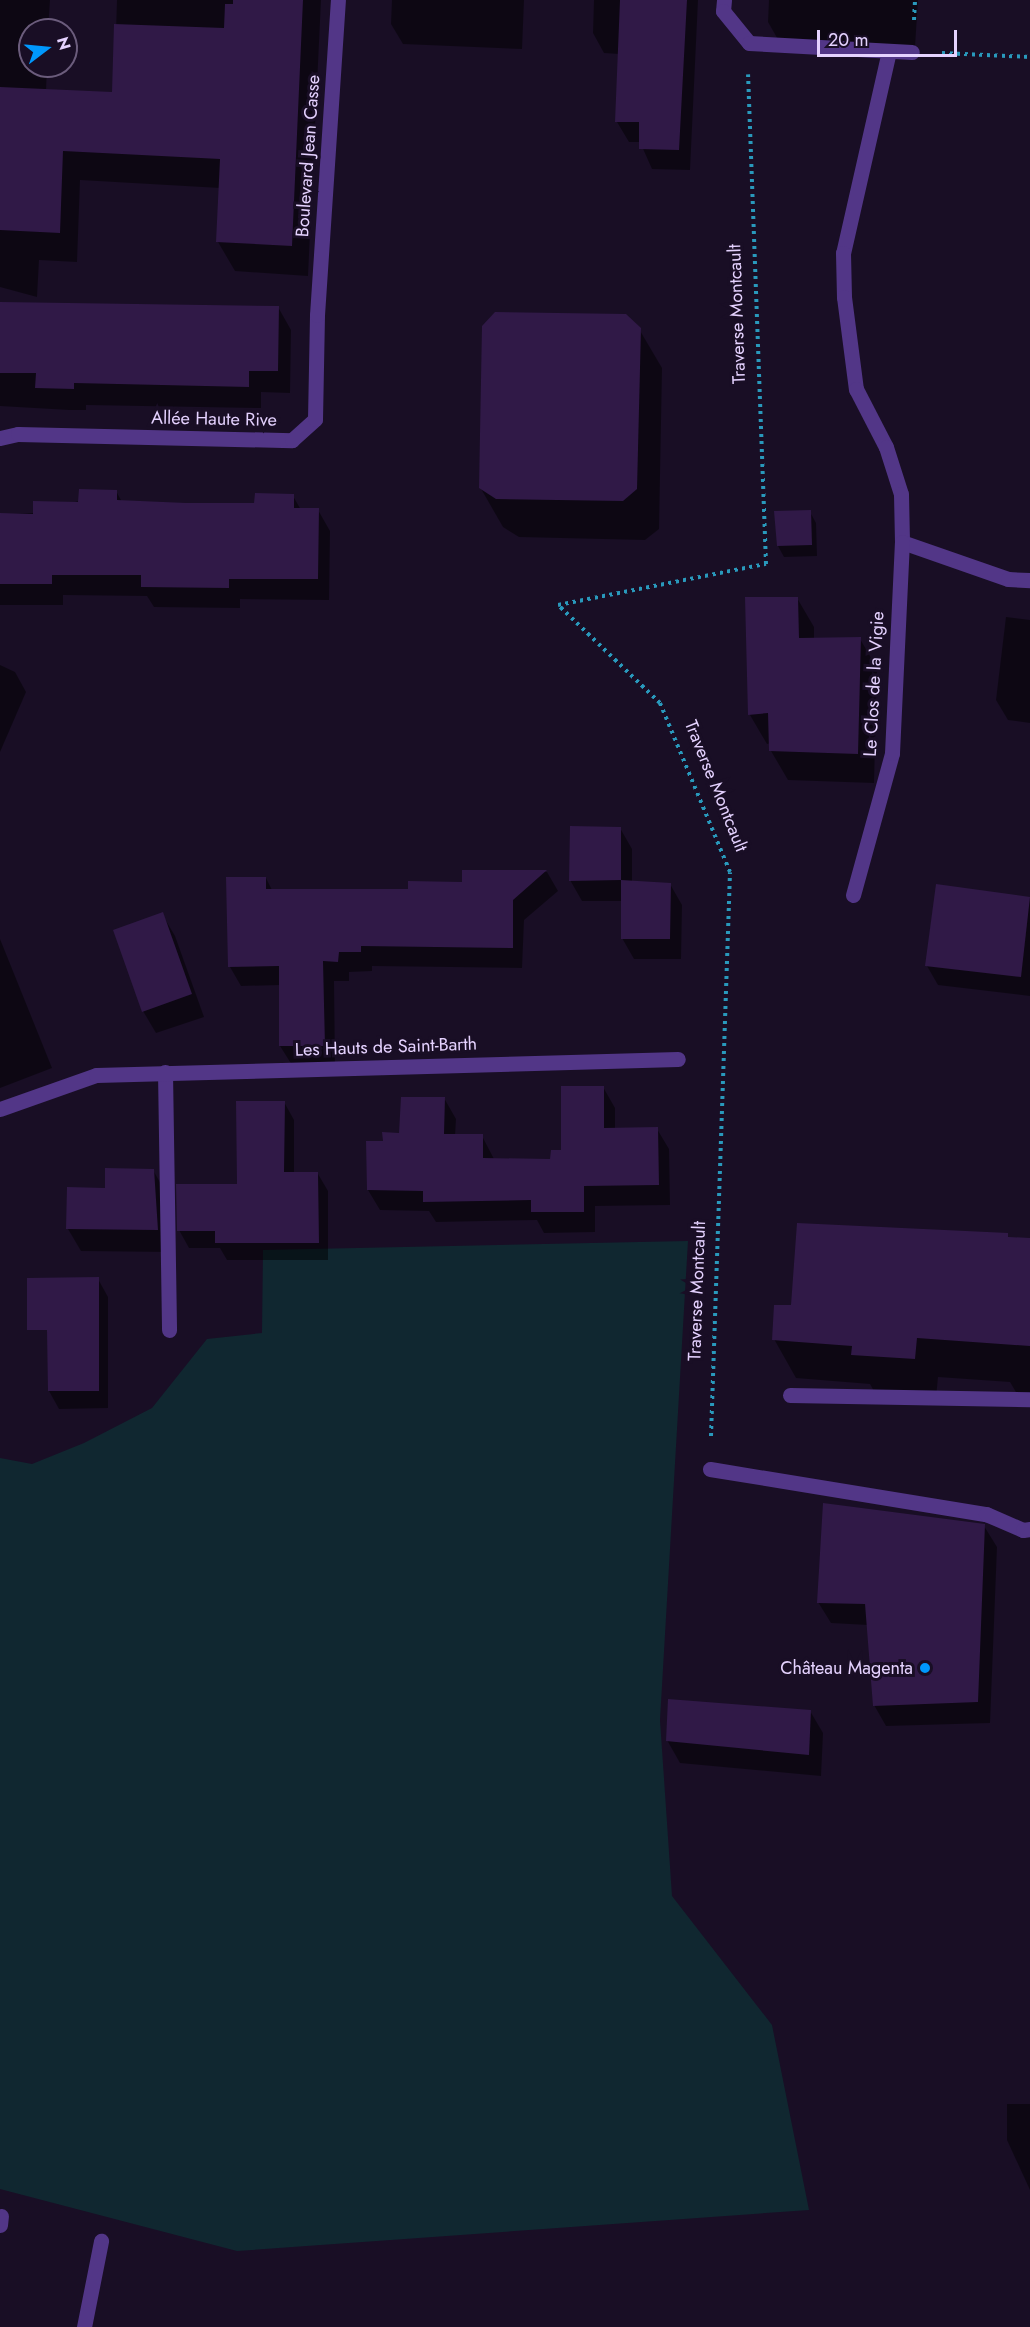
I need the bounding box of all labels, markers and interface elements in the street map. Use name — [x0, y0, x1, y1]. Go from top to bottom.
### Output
north arrow — [18, 18, 78, 78]
scale bar — [820, 18, 960, 56]
text: 20 m — [828, 27, 868, 53]
text: N — [51, 34, 77, 53]
street label: Boulevard Jean Casse — [292, 74, 324, 238]
street label: Traverse Montcault — [724, 244, 750, 384]
street label: Allée Haute Rive — [151, 407, 277, 431]
street label: Le Clos de la Vigie — [859, 611, 889, 757]
street label: Traverse Montcault — [680, 717, 752, 855]
street label: Les Hauts de Saint-Barth — [295, 1033, 477, 1061]
street label: Traverse Montcault — [684, 1221, 710, 1361]
place label: Château Magenta — [780, 1657, 913, 1679]
marker: Château Magenta — [918, 1661, 932, 1675]

